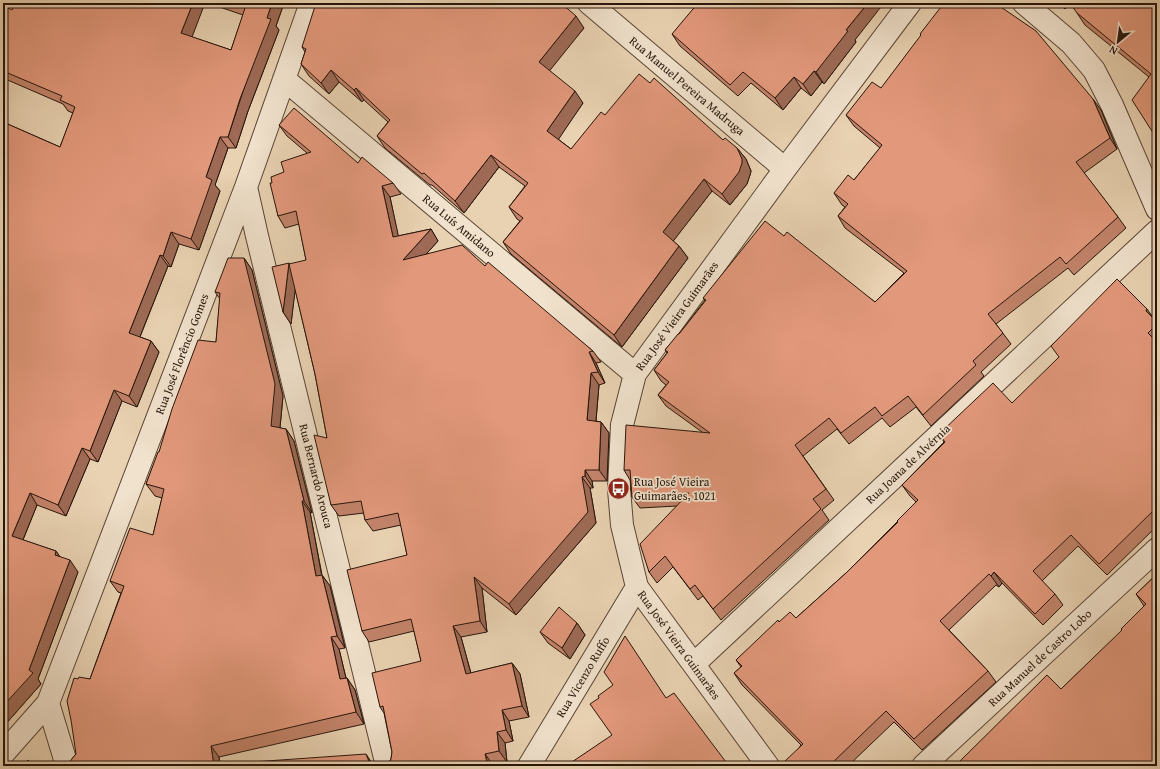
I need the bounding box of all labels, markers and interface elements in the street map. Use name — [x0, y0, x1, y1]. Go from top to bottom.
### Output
north arrow — [1098, 22, 1138, 62]
street label: Rua Manuel Pereira Madruga — [626, 32, 749, 139]
text: N — [1105, 42, 1120, 60]
street label: Rua Luís Amidano — [419, 190, 499, 261]
street label: Rua José Vieira Guimarães — [631, 257, 722, 374]
street label: Rua José Florêncio Gomes — [151, 291, 213, 417]
street label: Rua Joana de Alvérnia — [862, 420, 954, 507]
street label: Rua Bernardo Arouca — [295, 422, 338, 530]
place label: Rua José Vieira Guimarães, 1021 — [634, 473, 716, 504]
bus stop icon: Rua José Vieira Guimarães, 1021 — [606, 476, 632, 502]
street label: Rua José Vieira Guimarães — [634, 587, 725, 703]
street label: Rua Manuel de Castro Lobo — [984, 605, 1095, 710]
street label: Rua Vicenzo Ruffo — [552, 633, 614, 720]

